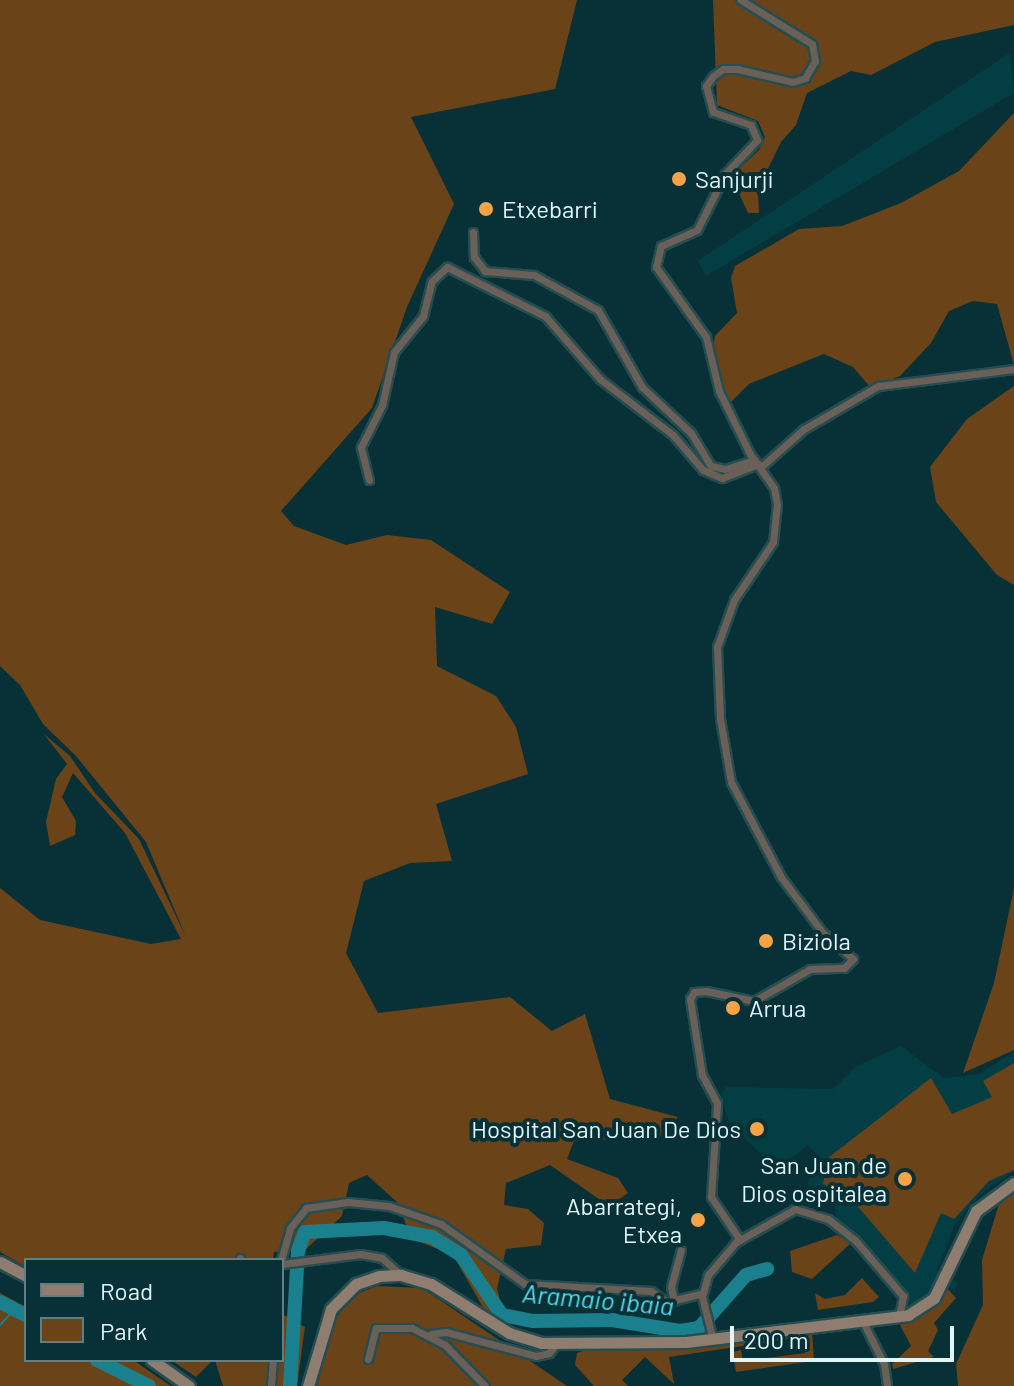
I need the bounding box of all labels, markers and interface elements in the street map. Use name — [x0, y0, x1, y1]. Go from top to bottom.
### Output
place label: Sanjurji — [695, 165, 774, 193]
marker: Sanjurji — [670, 170, 688, 188]
place label: Etxebarri — [502, 195, 598, 223]
marker: Etxebarri — [477, 200, 495, 218]
place label: Biziola — [782, 927, 851, 955]
marker: Biziola — [757, 932, 775, 950]
place label: Arrua — [749, 994, 806, 1022]
marker: Arrua — [724, 999, 742, 1017]
place label: Hospital San Juan De Dios — [471, 1115, 741, 1143]
marker: Hospital San Juan De Dios — [748, 1120, 766, 1138]
place label: San Juan de Dios ospitalea — [741, 1151, 887, 1207]
marker: San Juan de Dios ospitalea — [894, 1168, 916, 1190]
place label: Abarrategi, Etxea — [566, 1192, 682, 1248]
marker: Abarrategi, Etxea — [689, 1211, 707, 1229]
legend — [24, 1258, 284, 1362]
text: Road — [100, 1276, 153, 1305]
water label: Aramaio ibaia — [521, 1277, 675, 1321]
scale bar — [734, 1310, 958, 1360]
text: Park — [100, 1316, 147, 1345]
text: 200 m — [744, 1325, 809, 1354]

